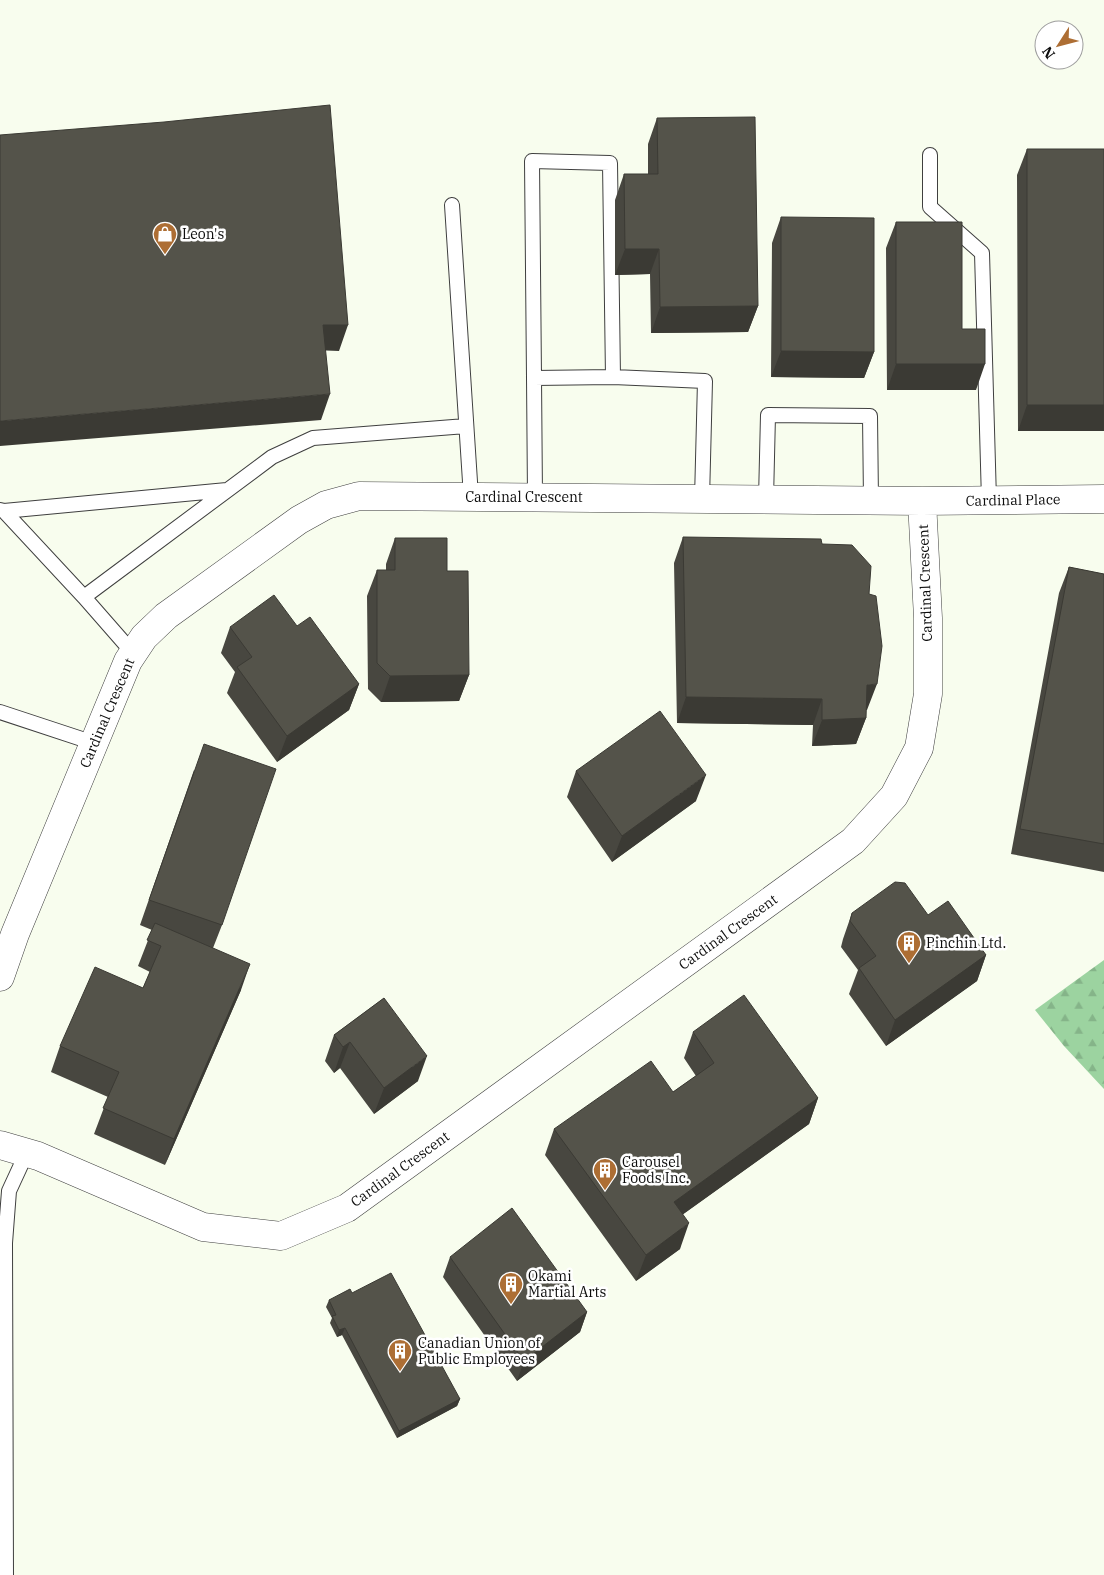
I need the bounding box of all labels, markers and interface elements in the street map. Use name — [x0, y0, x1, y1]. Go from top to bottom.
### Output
north arrow — [1034, 20, 1084, 70]
text: N — [1038, 43, 1059, 62]
shop icon: Leon's — [152, 221, 178, 255]
place label: Leon's — [182, 225, 224, 243]
street label: Cardinal Crescent — [465, 488, 583, 506]
street label: Cardinal Place — [965, 490, 1061, 510]
street label: Cardinal Crescent — [914, 524, 936, 642]
street label: Cardinal Crescent — [76, 655, 138, 771]
street label: Cardinal Crescent — [675, 890, 781, 974]
building icon: Pinchin Ltd. — [896, 930, 922, 964]
place label: Pinchin Ltd. — [926, 934, 1006, 952]
street label: Cardinal Crescent — [347, 1127, 453, 1211]
place label: Carousel Foods Inc. — [622, 1153, 689, 1187]
building icon: Carousel Foods Inc. — [592, 1157, 618, 1191]
place label: Okami Martial Arts — [528, 1267, 607, 1301]
building icon: Okami Martial Arts — [498, 1271, 524, 1305]
place label: Canadian Union of Public Employees — [418, 1334, 541, 1368]
building icon: Canadian Union of Public Employees — [387, 1338, 413, 1372]

